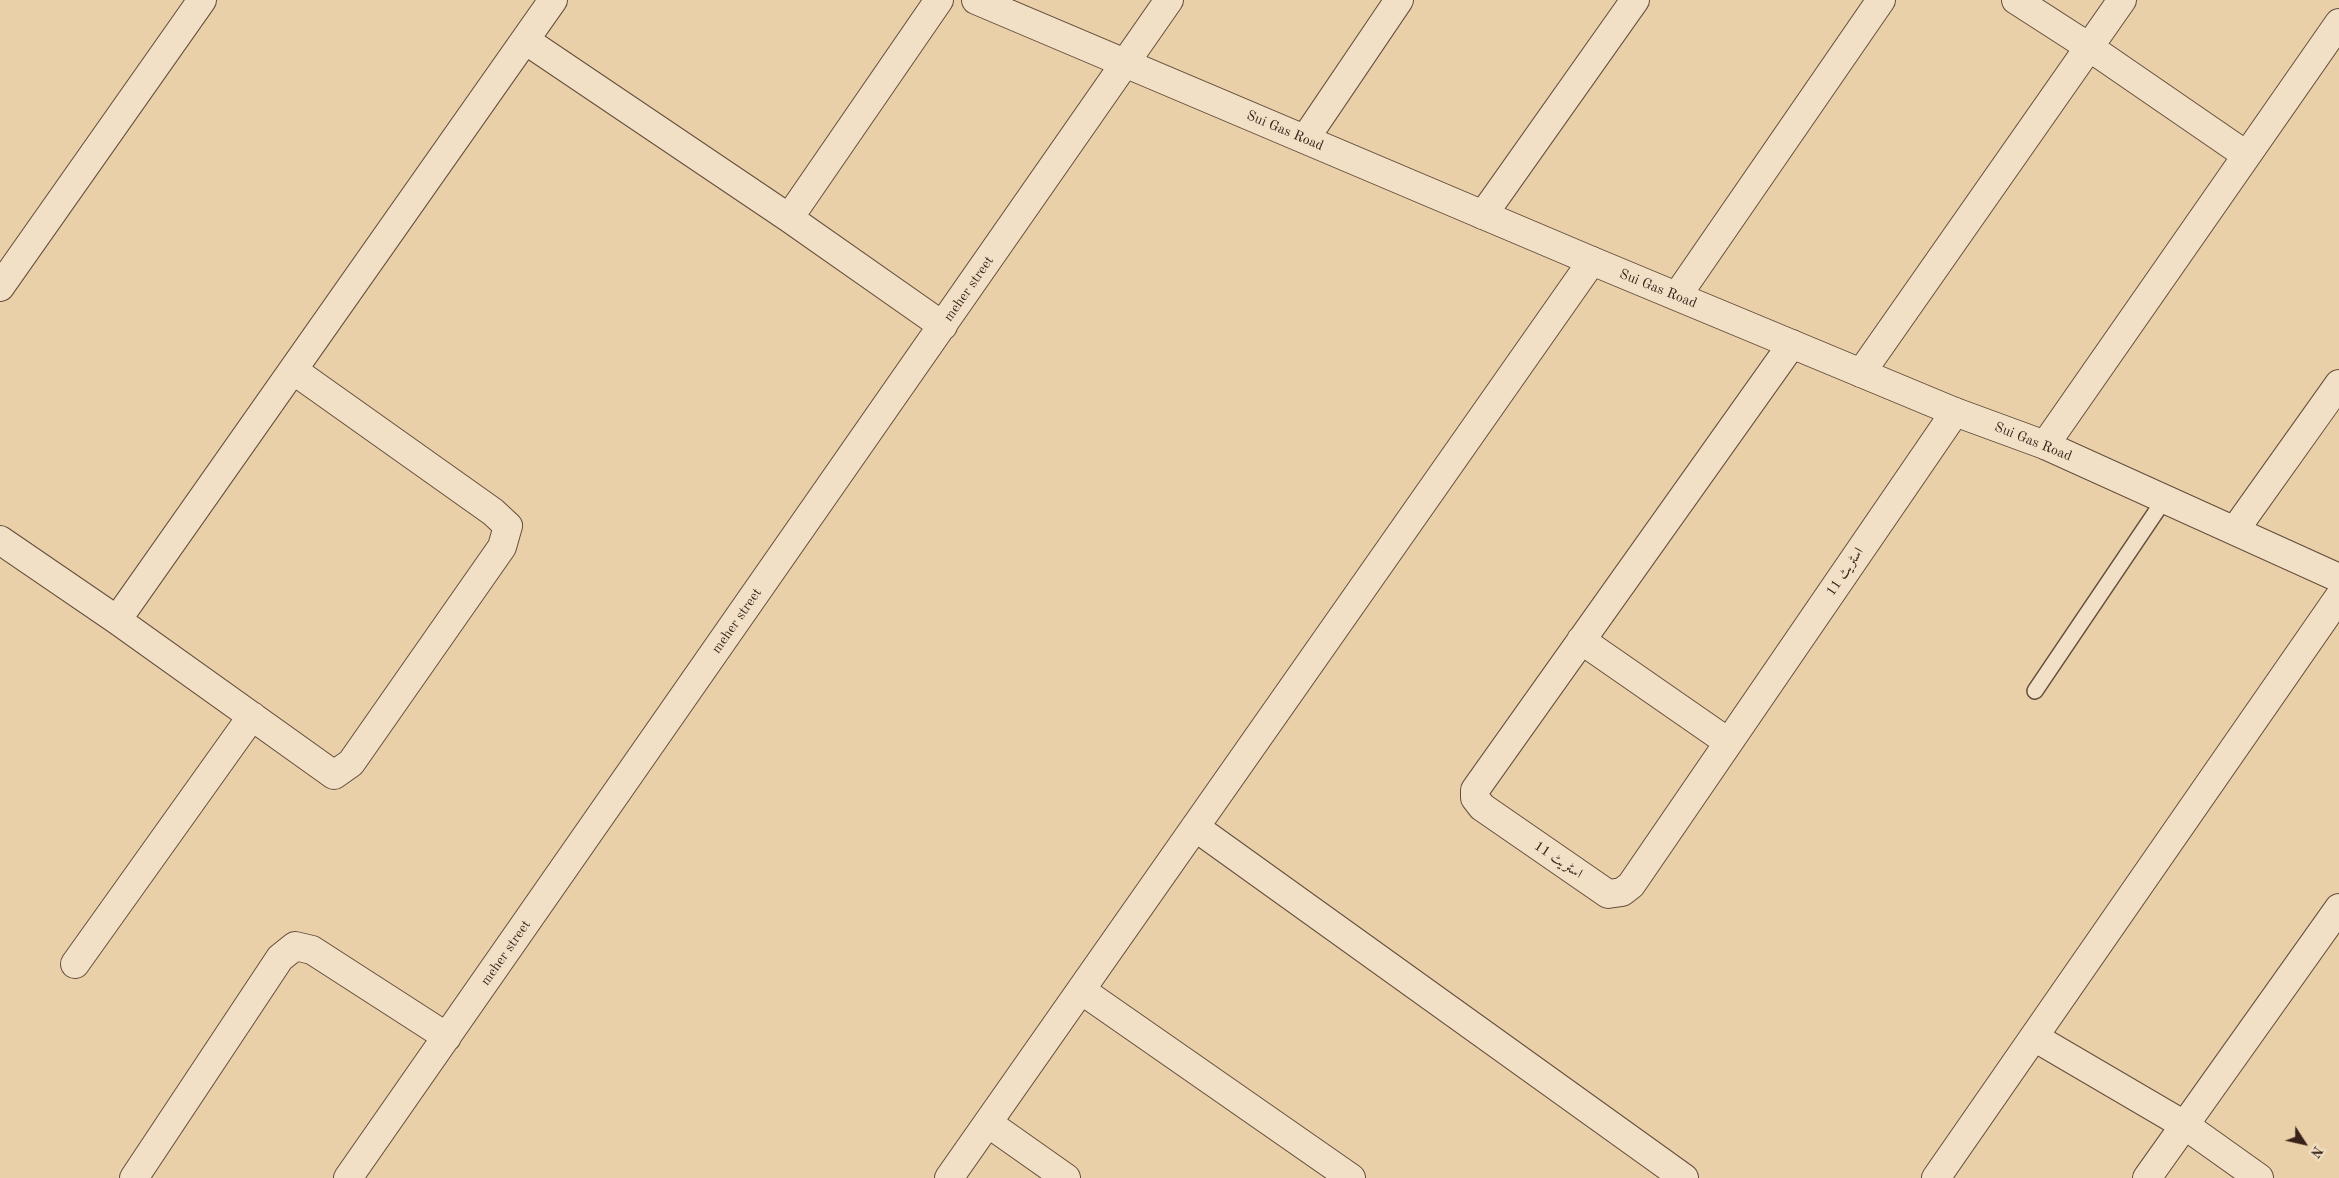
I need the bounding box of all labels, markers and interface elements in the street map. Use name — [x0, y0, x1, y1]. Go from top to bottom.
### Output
street label: Sui Gas Road — [1244, 107, 1326, 155]
street label: meher street — [940, 253, 998, 325]
street label: Sui Gas Road — [1617, 266, 1699, 312]
street label: Sui Gas Road — [1992, 419, 2074, 465]
street label: اسٹریٹ 11 — [1823, 545, 1867, 599]
street label: meher street — [708, 585, 766, 657]
street label: اسٹریٹ 11 — [1531, 838, 1585, 882]
street label: meher street — [477, 917, 535, 989]
north arrow — [2279, 1118, 2329, 1168]
text: N — [2307, 1143, 2325, 1160]

